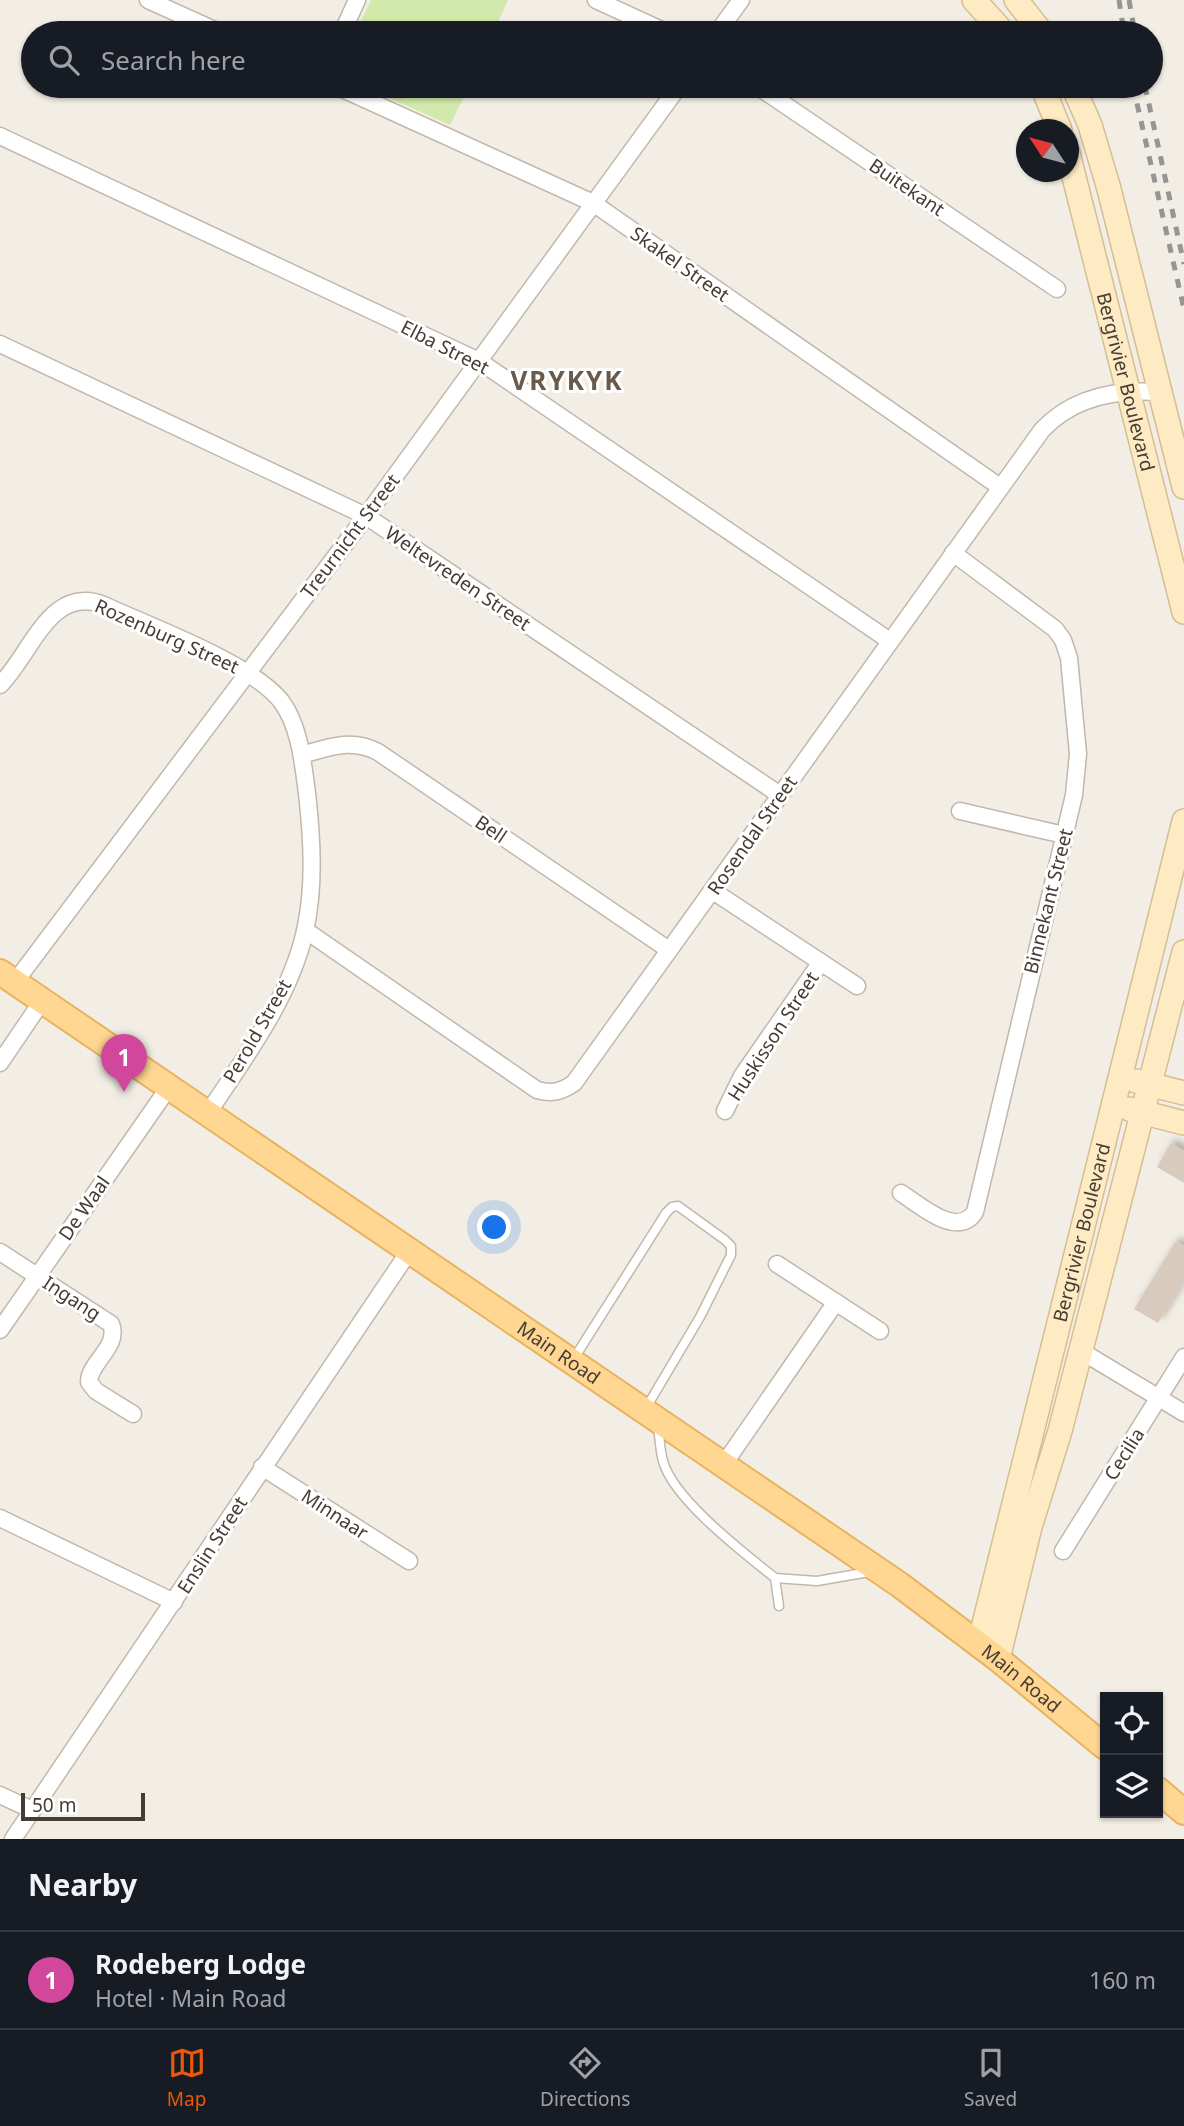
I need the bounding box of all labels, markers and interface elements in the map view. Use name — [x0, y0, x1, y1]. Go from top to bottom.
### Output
search box — [21, 21, 1163, 98]
icon: search — [45, 41, 83, 79]
text: Search here — [101, 42, 246, 78]
north arrow — [1016, 119, 1079, 182]
street label: Buitekant — [864, 152, 950, 222]
street label: Skakel Street — [625, 220, 735, 308]
street label: Bergrivier Boulevard — [1091, 290, 1161, 474]
street label: Elba Street — [396, 314, 494, 380]
district label: VRYKYK — [510, 362, 624, 398]
street label: Treurnicht Street — [295, 468, 406, 604]
street label: Weltevreden Street — [380, 520, 536, 636]
street label: Rozenburg Street — [91, 593, 243, 680]
street label: Rosendal Street — [701, 770, 803, 900]
street label: Bell — [470, 809, 512, 849]
street label: Binnekant Street — [1017, 826, 1079, 976]
street label: Huskisson Street — [721, 966, 825, 1106]
street label: Perold Street — [217, 974, 297, 1088]
pin: 1 — [101, 1034, 147, 1092]
street label: Bergrivier Boulevard — [1047, 1140, 1116, 1325]
street label: De Waal — [52, 1171, 116, 1245]
your location — [477, 1210, 511, 1244]
street label: Ingang — [38, 1270, 106, 1326]
street label: Main Road — [512, 1315, 605, 1390]
street label: Cecilia — [1098, 1423, 1150, 1485]
street label: Minnaar — [297, 1483, 374, 1545]
street label: Enslin Street — [171, 1491, 253, 1599]
street label: Main Road — [976, 1638, 1066, 1719]
map controls — [1100, 1692, 1163, 1818]
button: locate — [1100, 1692, 1163, 1755]
button: layers — [1100, 1755, 1163, 1818]
scale bar — [21, 1790, 145, 1822]
text: 50 m — [32, 1792, 76, 1818]
text: Nearby — [28, 1864, 137, 1905]
text: Rodeberg Lodge — [95, 1946, 306, 1982]
text: 1 — [44, 1964, 58, 1996]
text: 160 m — [1089, 1964, 1156, 1996]
text: Hotel · Main Road — [95, 1982, 286, 2014]
tab: Map — [167, 2044, 206, 2112]
tab: Directions — [540, 2044, 630, 2112]
tab: Saved — [964, 2044, 1017, 2112]

